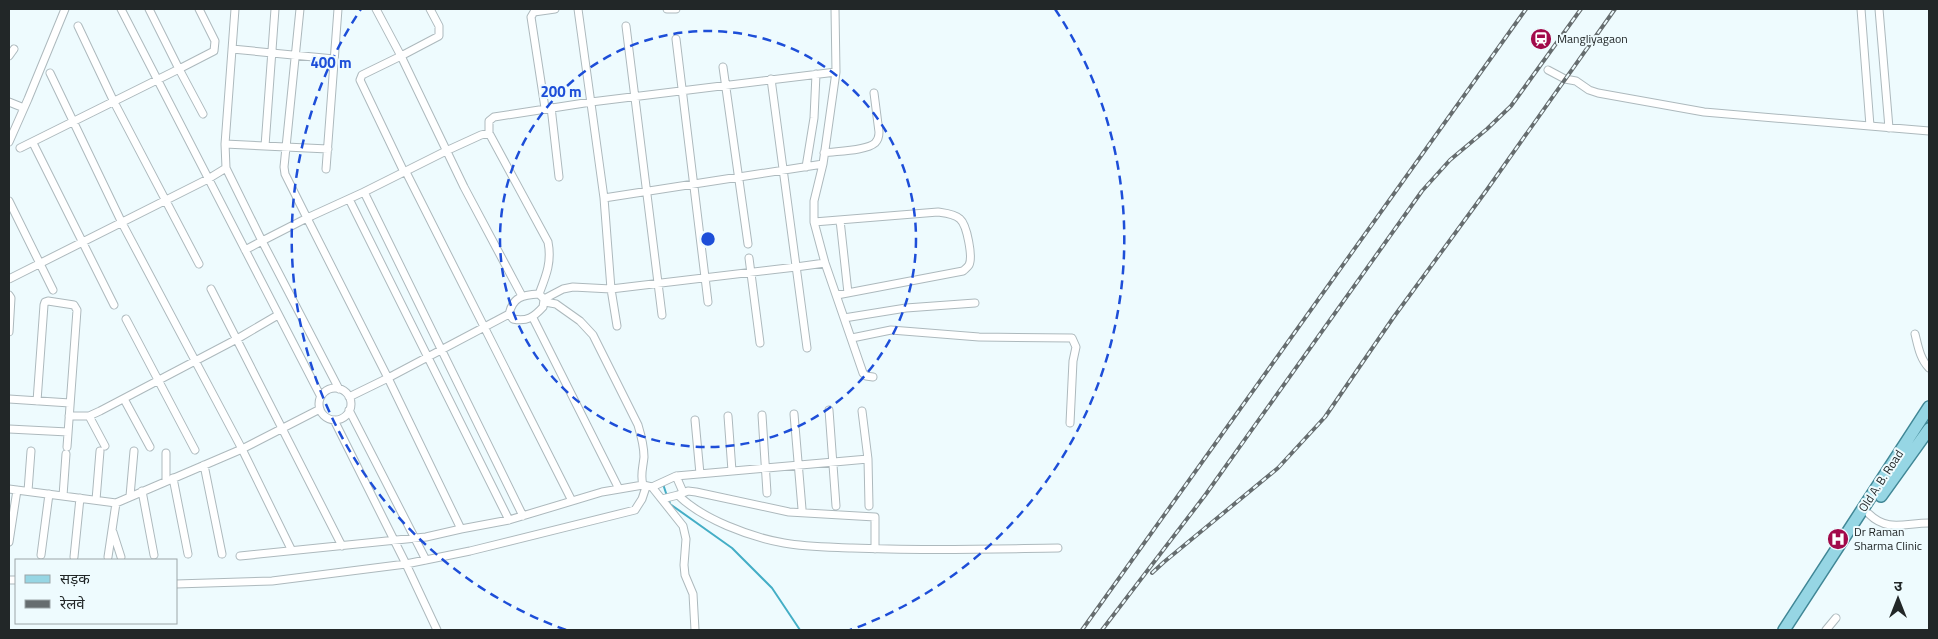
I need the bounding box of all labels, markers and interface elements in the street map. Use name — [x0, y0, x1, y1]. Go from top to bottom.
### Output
station icon: Mangliyagaon — [1529, 27, 1553, 51]
place label: Mangliyagaon — [1557, 29, 1628, 48]
text: 400 m — [310, 51, 352, 74]
text: 200 m — [540, 80, 582, 103]
centre of rings — [699, 230, 717, 248]
street label: Old A. B. Road — [1853, 446, 1908, 516]
place label: Dr Raman Sharma Clinic — [1854, 522, 1922, 555]
hospital icon: Dr Raman Sharma Clinic — [1826, 527, 1850, 551]
legend — [15, 559, 178, 624]
text: सड़क — [60, 567, 90, 590]
north arrow — [1873, 574, 1923, 624]
text: उ — [1894, 575, 1903, 596]
text: रेलवे — [59, 592, 85, 615]

